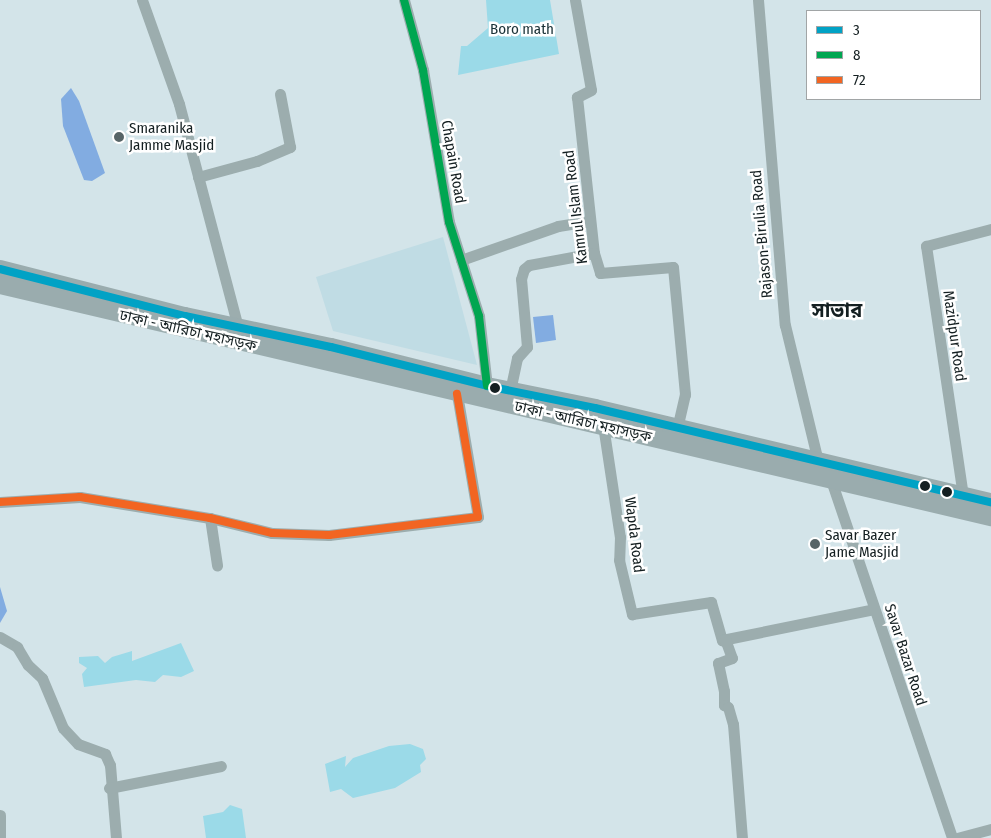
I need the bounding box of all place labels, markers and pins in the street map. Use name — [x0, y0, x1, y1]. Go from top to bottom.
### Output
place label: Smaranika Jamme Masjid — [129, 119, 214, 154]
marker: Smaranika Jamme Masjid — [113, 131, 125, 143]
unlabelled marker — [490, 383, 500, 393]
unlabelled marker — [920, 481, 930, 491]
unlabelled marker — [942, 487, 952, 497]
place label: Savar Bazer Jame Masjid — [825, 526, 899, 561]
marker: Savar Bazer Jame Masjid — [809, 538, 821, 550]

